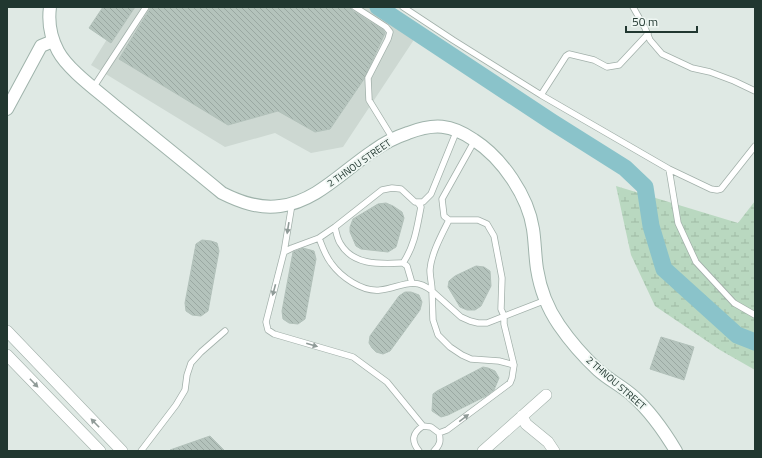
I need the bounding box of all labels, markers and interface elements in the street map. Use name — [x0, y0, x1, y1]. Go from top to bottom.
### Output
scale bar — [626, 8, 697, 34]
text: 50 m — [632, 12, 658, 31]
street label: 2 THNOU STREET — [324, 135, 395, 191]
one-way arrow — [285, 222, 291, 234]
one-way arrow — [271, 284, 277, 296]
one-way arrow — [306, 342, 318, 348]
street label: 2 THNOU STREET — [583, 353, 650, 414]
one-way arrow — [29, 378, 39, 388]
one-way arrow — [459, 414, 469, 422]
one-way arrow — [90, 418, 100, 428]

